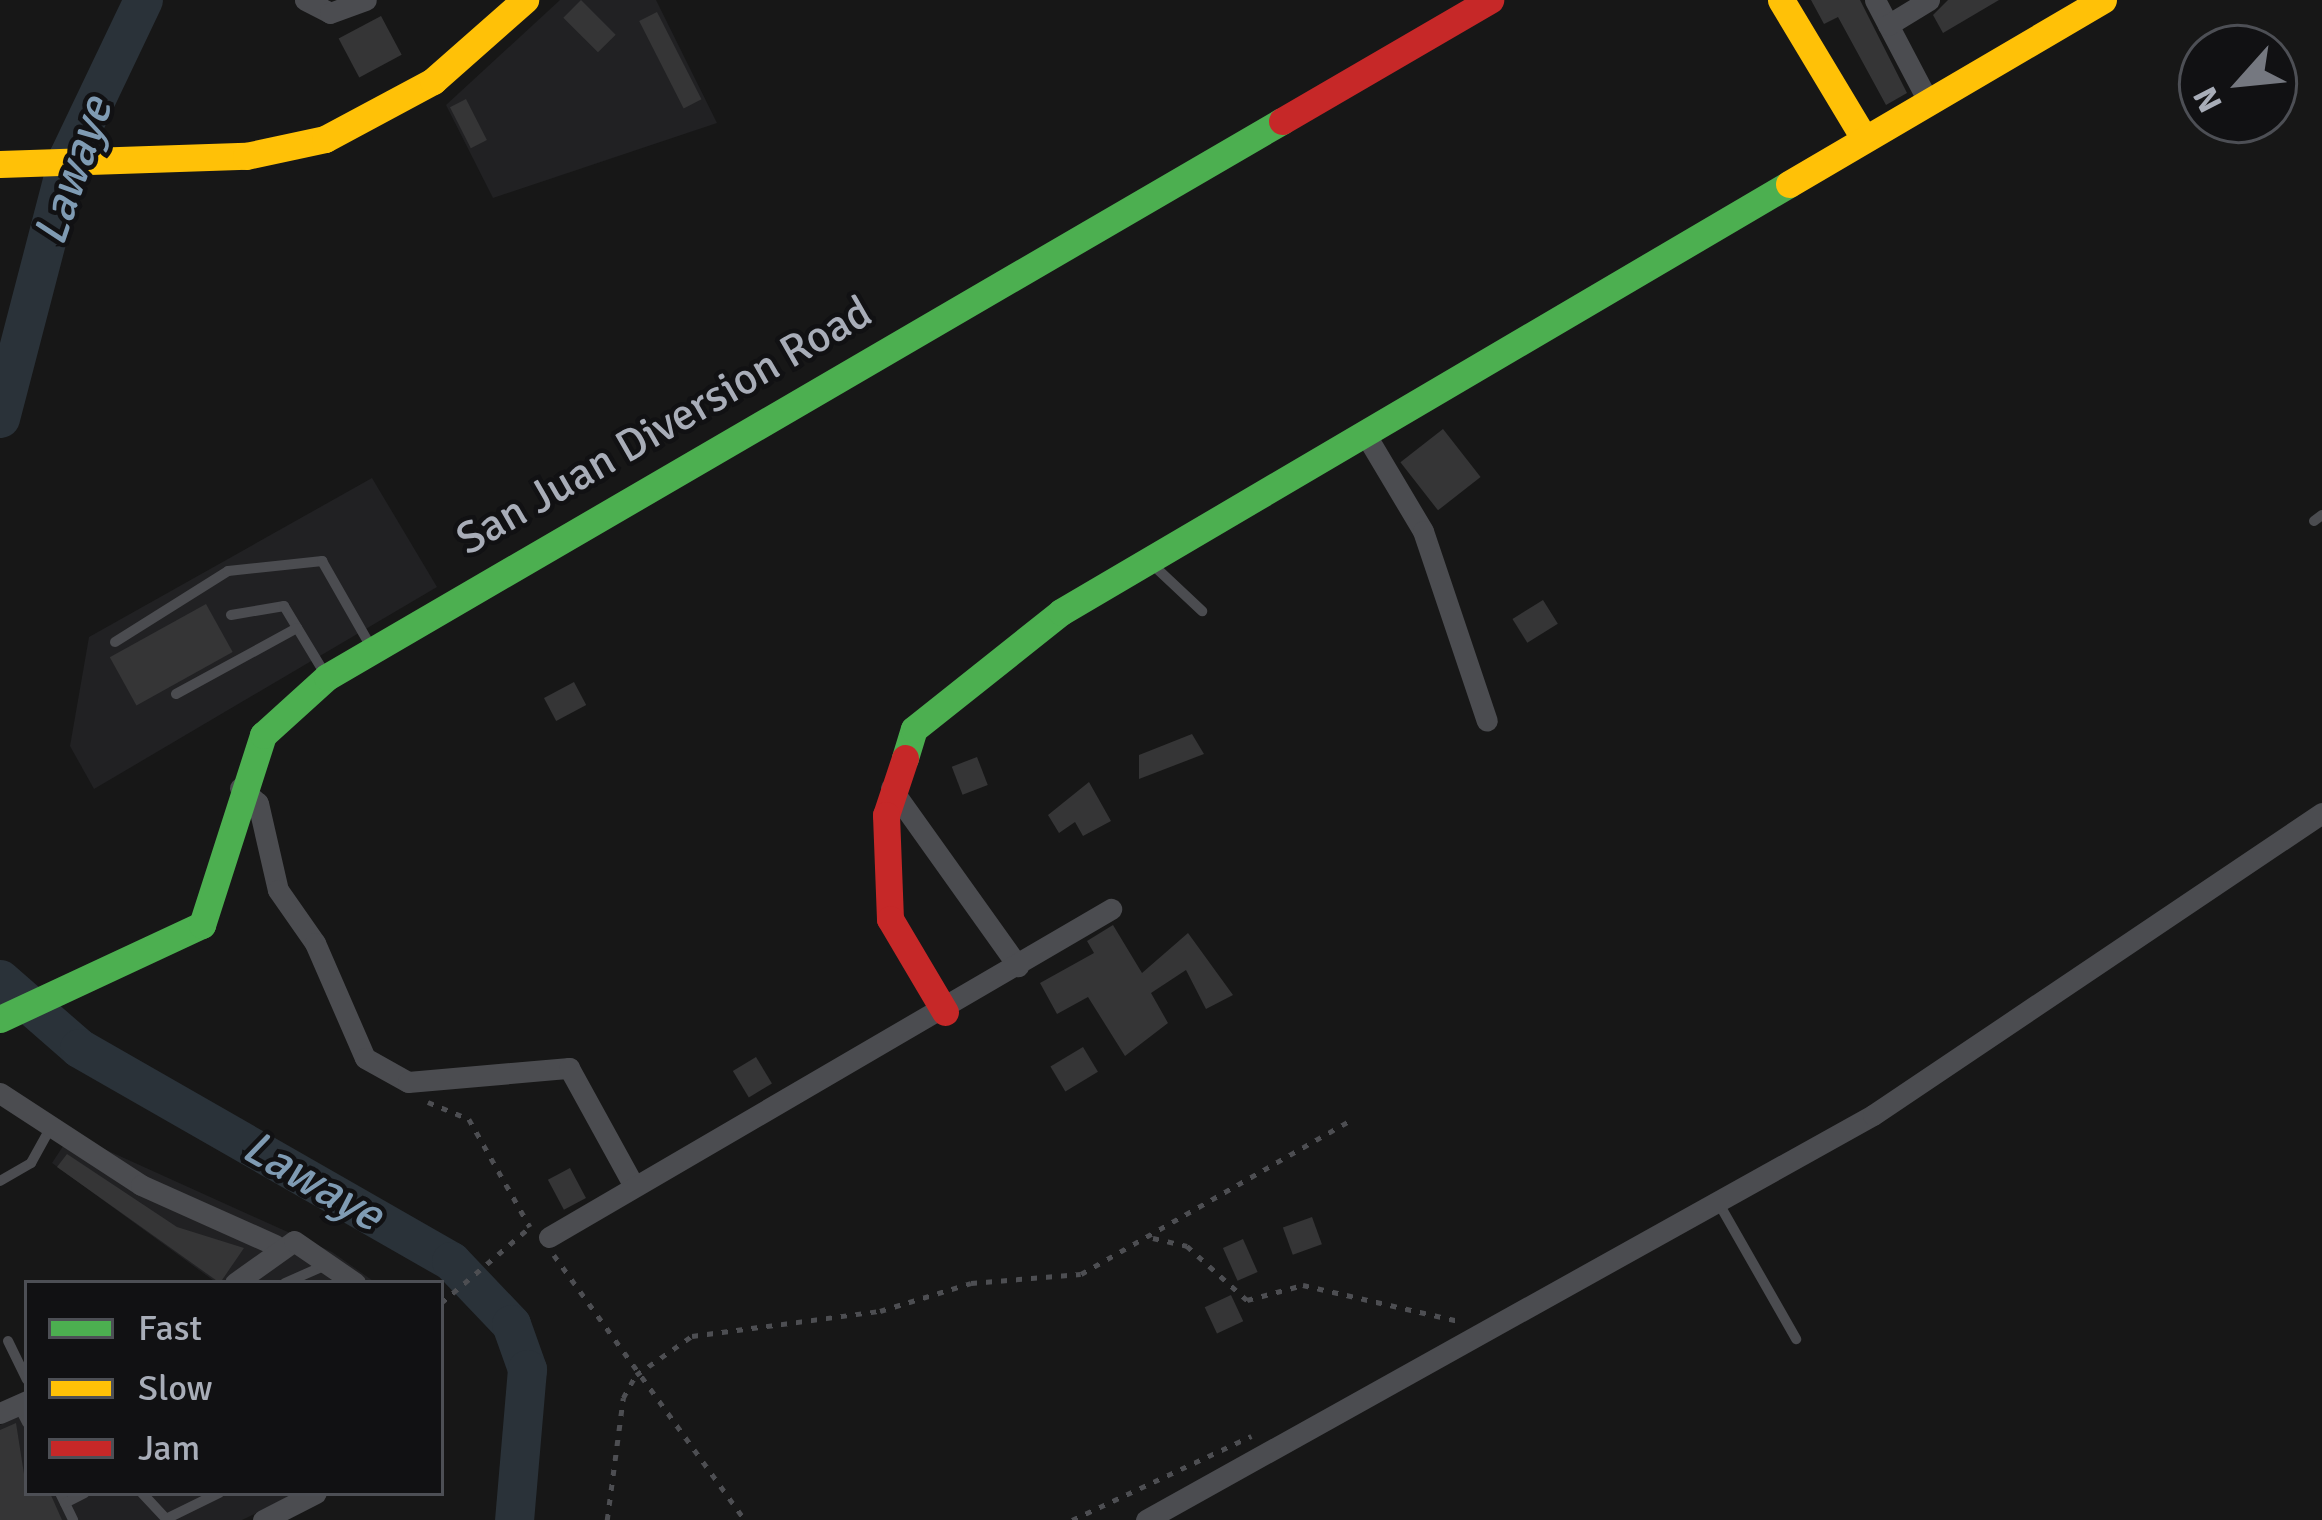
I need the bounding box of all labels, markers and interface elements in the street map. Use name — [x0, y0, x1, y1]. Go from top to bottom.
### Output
north arrow — [2178, 24, 2298, 144]
text: N — [2185, 80, 2232, 119]
water label: Lawaye — [21, 90, 125, 252]
street label: San Juan Diversion Road — [447, 285, 881, 567]
water label: Lawaye — [233, 1118, 393, 1244]
legend — [24, 1280, 444, 1496]
text: Fast — [138, 1306, 202, 1351]
text: Slow — [138, 1366, 213, 1411]
text: Jam — [138, 1426, 200, 1471]

